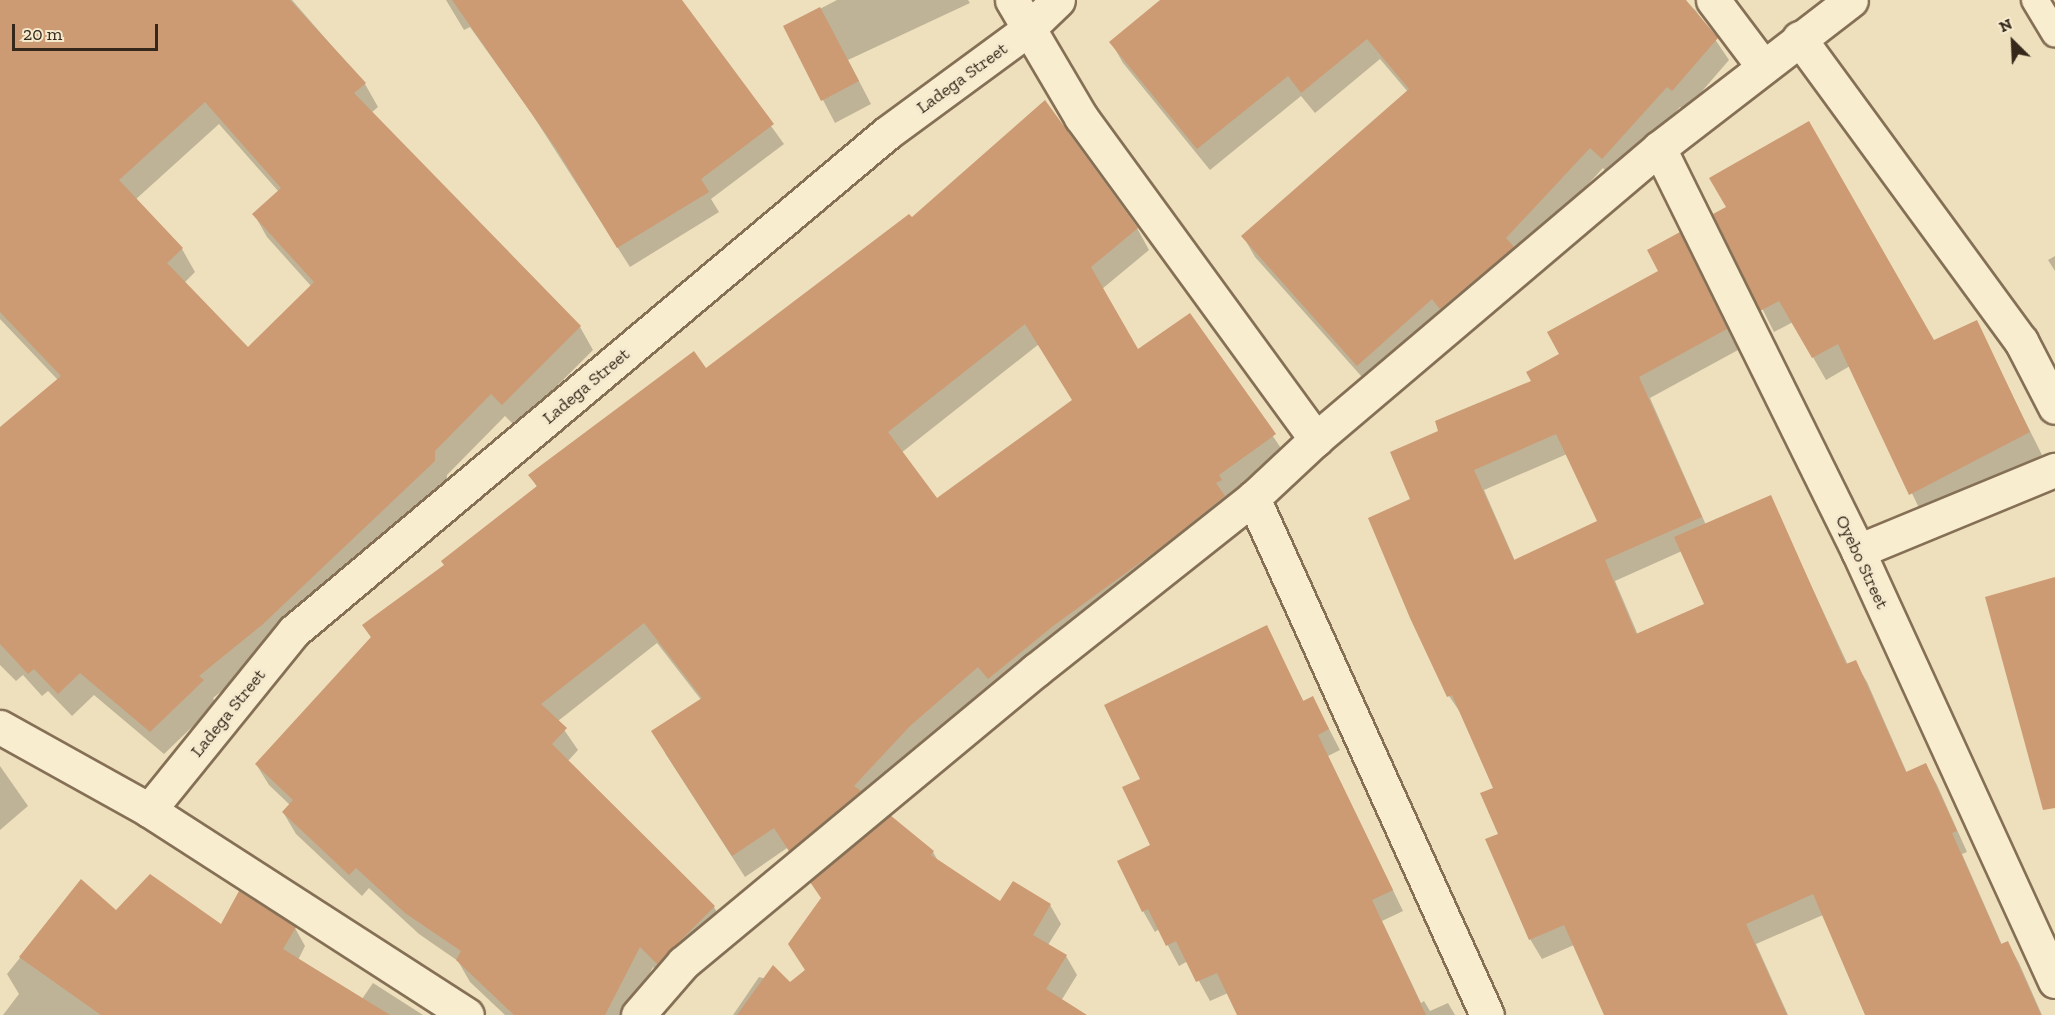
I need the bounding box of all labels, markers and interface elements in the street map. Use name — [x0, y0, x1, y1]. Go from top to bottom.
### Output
scale bar — [15, 12, 160, 50]
north arrow — [1983, 12, 2043, 72]
text: N — [1996, 14, 2015, 36]
text: 20 m — [23, 23, 62, 45]
street label: Ladega Street — [912, 38, 1012, 118]
street label: Ladega Street — [538, 343, 634, 429]
street label: Oyebo Street — [1831, 512, 1893, 612]
street label: Ladega Street — [186, 665, 270, 761]

